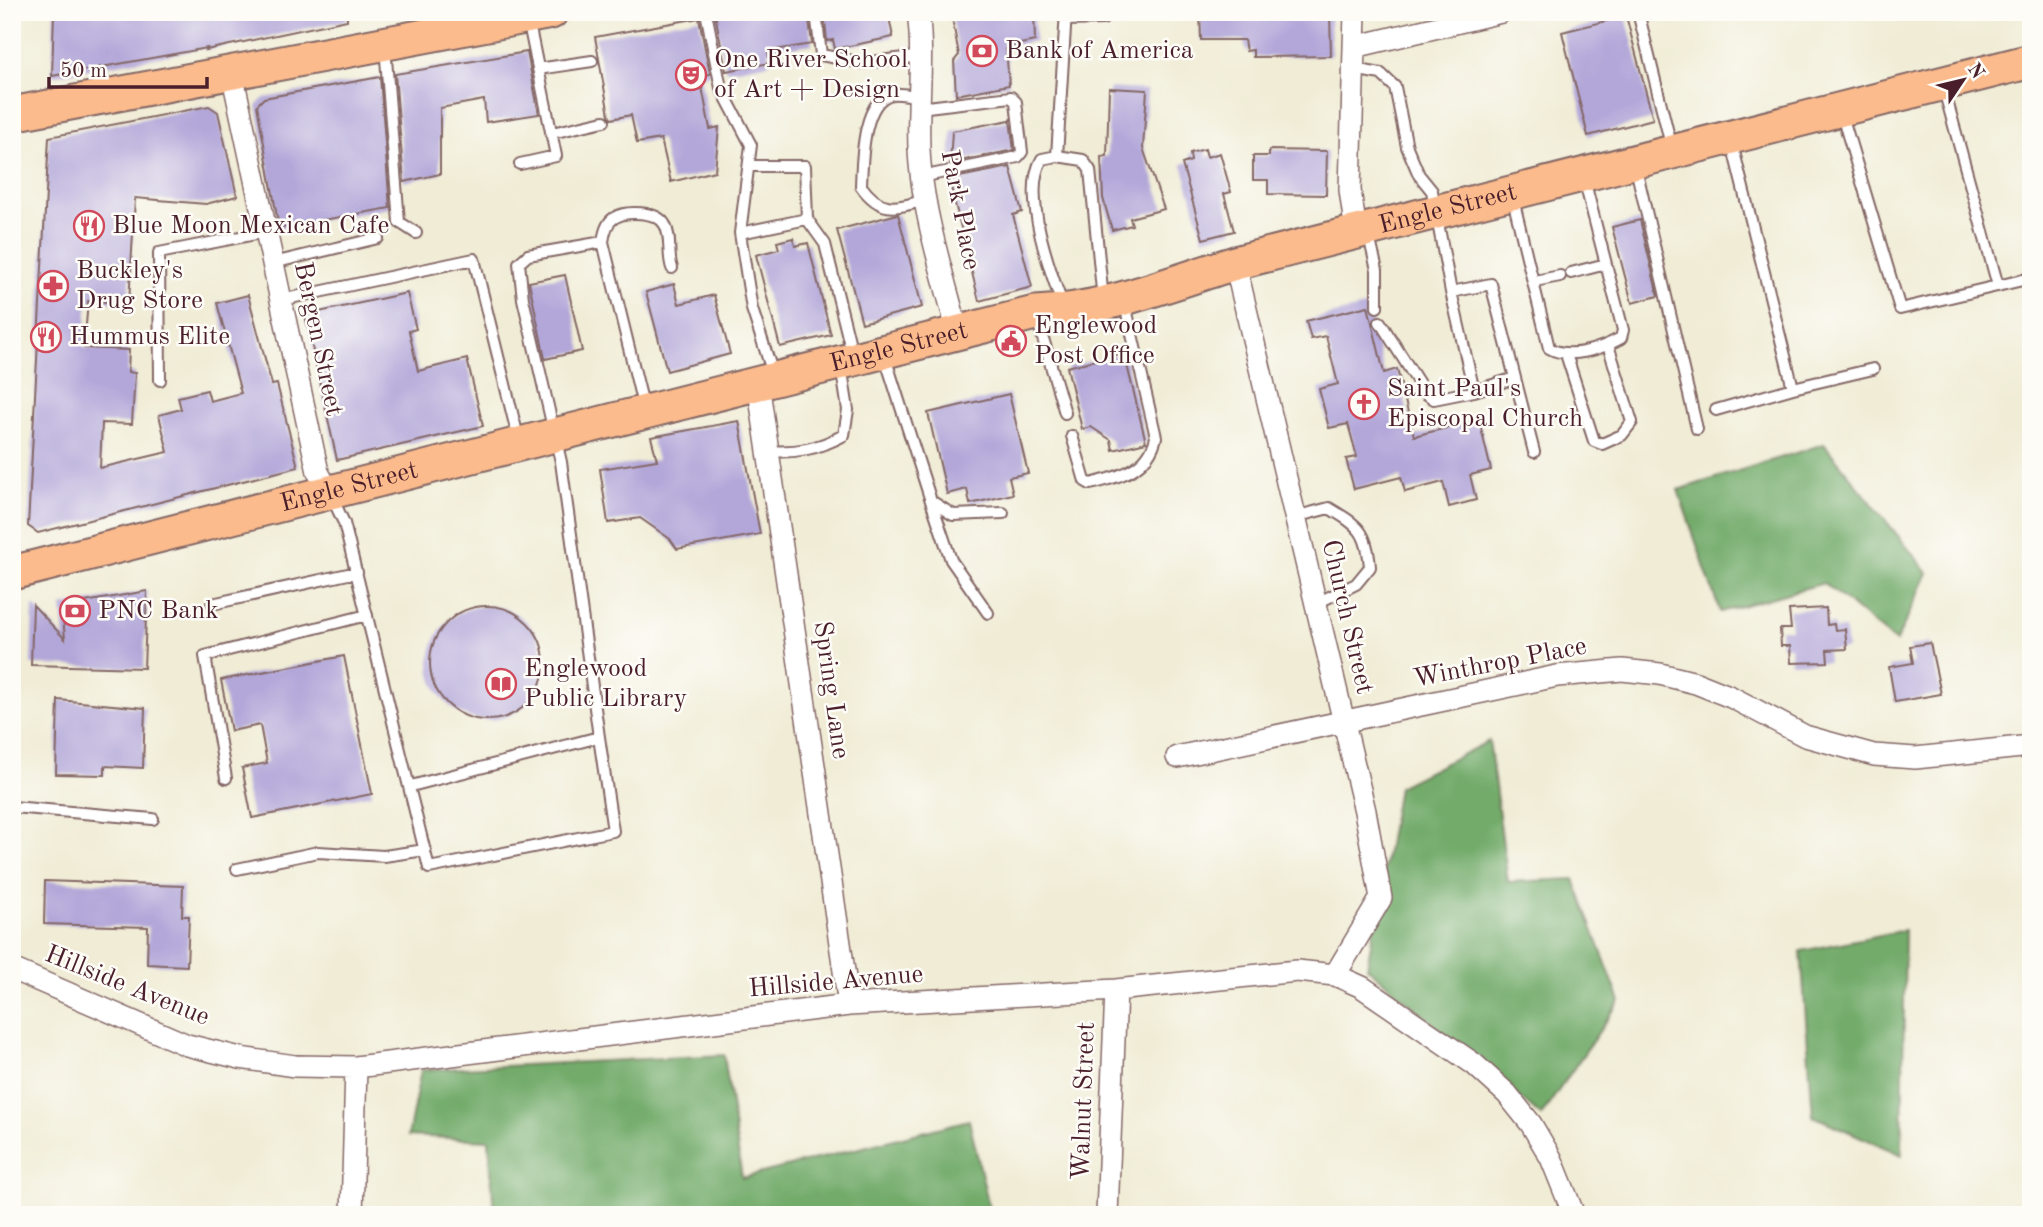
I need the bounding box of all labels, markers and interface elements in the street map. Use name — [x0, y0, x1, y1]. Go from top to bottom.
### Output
bank icon: Bank of America — [965, 34, 999, 68]
place label: Bank of America — [1005, 38, 1194, 64]
scale bar — [49, 46, 206, 90]
north arrow — [1927, 46, 1997, 116]
place label: One River School of Art + Design — [714, 47, 908, 103]
theatre icon: One River School of Art + Design — [674, 58, 708, 92]
text: N — [1963, 60, 1987, 83]
text: 50 m — [60, 61, 107, 82]
street label: Park Place — [936, 148, 984, 272]
street label: Engle Street — [1376, 179, 1520, 239]
restaurant icon: Blue Moon Mexican Cafe — [72, 209, 106, 243]
place label: Blue Moon Mexican Cafe — [112, 213, 390, 239]
place label: Buckley's Drug Store — [76, 258, 203, 314]
street label: Bergen Street — [289, 260, 347, 418]
pharmacy icon: Buckley's Drug Store — [36, 269, 70, 303]
place label: Englewood Post Office — [1034, 313, 1157, 369]
street label: Engle Street — [827, 318, 970, 378]
restaurant icon: Hummus Elite — [29, 320, 63, 354]
place label: Hummus Elite — [69, 324, 230, 350]
public building icon: Englewood Post Office — [994, 324, 1028, 358]
place label: Saint Paul's Episcopal Church — [1387, 376, 1583, 432]
church icon: Saint Paul's Episcopal Church — [1347, 387, 1381, 421]
street label: Engle Street — [278, 457, 421, 517]
street label: Church Street — [1317, 537, 1377, 697]
bank icon: PNC Bank — [58, 594, 92, 628]
place label: PNC Bank — [98, 598, 219, 624]
street label: Spring Lane — [808, 619, 854, 761]
street label: Winthrop Place — [1411, 633, 1589, 693]
place label: Englewood Public Library — [524, 656, 687, 712]
library icon: Englewood Public Library — [484, 667, 518, 701]
street label: Hillside Avenue — [41, 941, 213, 1031]
street label: Hillside Avenue — [748, 961, 924, 1003]
street label: Walnut Street — [1068, 1021, 1100, 1181]

